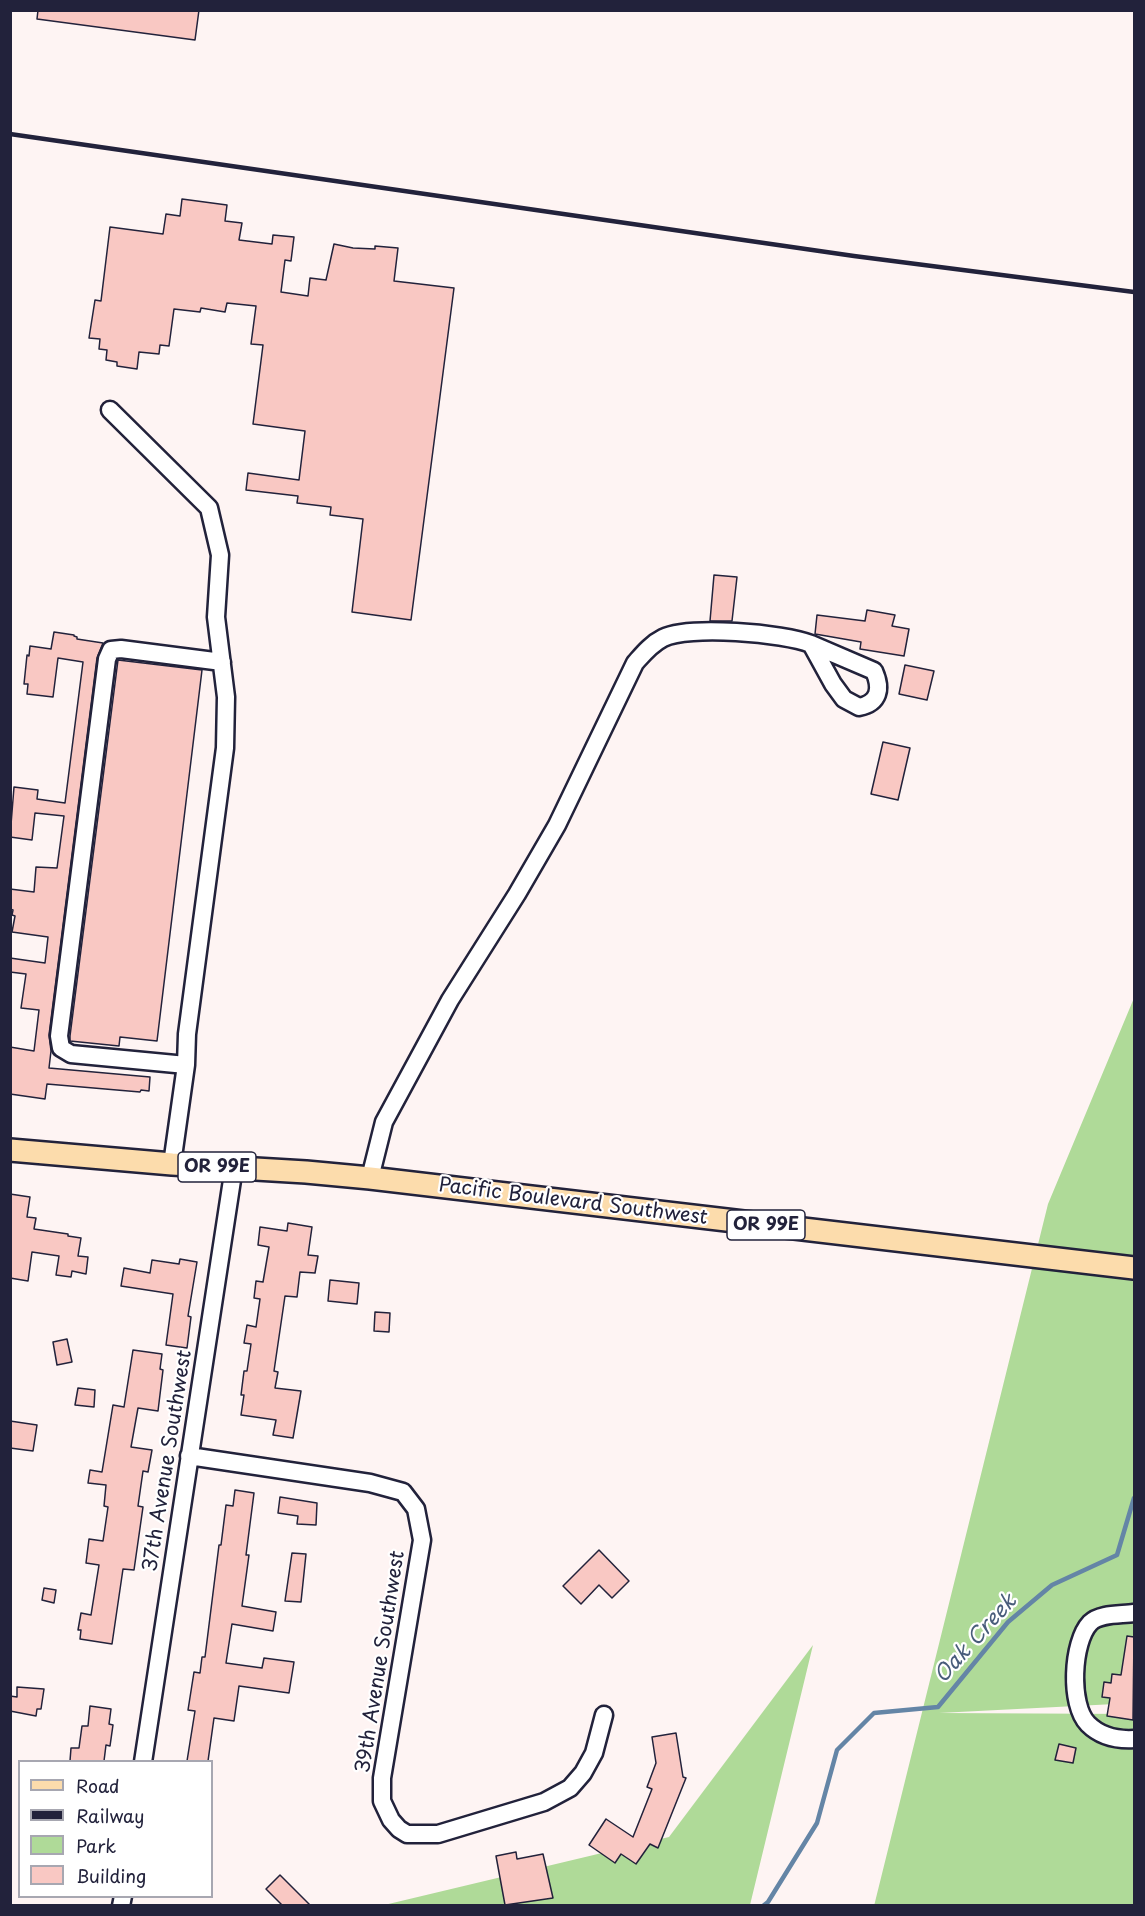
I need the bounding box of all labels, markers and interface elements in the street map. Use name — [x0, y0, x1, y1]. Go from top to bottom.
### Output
road number: OR 99E — [178, 1152, 256, 1182]
street label: Pacific Boulevard Southwest — [437, 1174, 709, 1230]
road number: OR 99E — [727, 1210, 805, 1240]
street label: 37th Avenue Southwest — [139, 1348, 197, 1574]
street label: 39th Avenue Southwest — [352, 1549, 410, 1775]
water label: Oak Creek — [930, 1589, 1022, 1689]
legend — [18, 1760, 213, 1898]
text: Road — [76, 1772, 120, 1799]
text: Railway — [76, 1802, 144, 1829]
text: Park — [76, 1832, 116, 1859]
text: Building — [76, 1862, 146, 1889]

